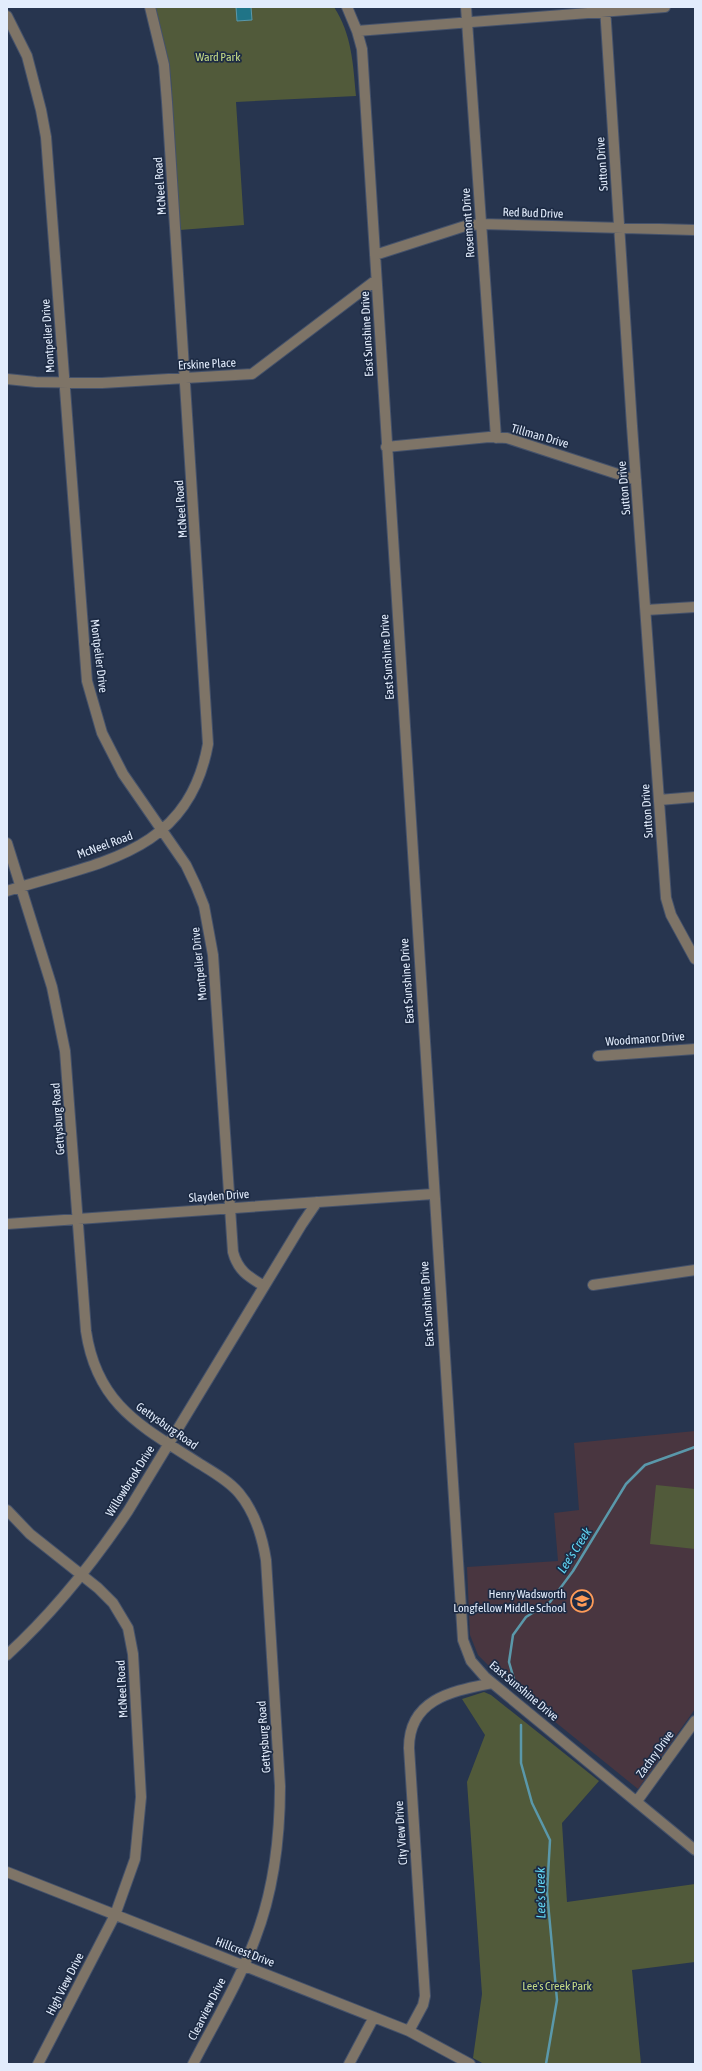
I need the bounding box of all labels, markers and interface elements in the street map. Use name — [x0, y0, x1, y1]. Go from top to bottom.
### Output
park label: Ward Park — [196, 50, 241, 64]
street label: Sutton Drive — [593, 137, 611, 191]
street label: McNeel Road — [151, 157, 169, 215]
street label: Rosemont Drive — [459, 188, 477, 258]
street label: Red Bud Drive — [502, 205, 564, 221]
street label: East Sunshine Drive — [358, 291, 376, 377]
street label: Montpelier Drive — [38, 299, 58, 373]
street label: Erskine Place — [178, 355, 236, 373]
street label: Tillman Drive — [510, 421, 570, 451]
street label: Sutton Drive — [615, 460, 633, 516]
street label: McNeel Road — [172, 480, 190, 538]
street label: East Sunshine Drive — [377, 614, 397, 700]
street label: Montpelier Drive — [88, 618, 110, 694]
street label: Sutton Drive — [638, 784, 656, 838]
street label: McNeel Road — [75, 828, 135, 862]
street label: Montpelier Drive — [188, 926, 210, 1002]
street label: East Sunshine Drive — [397, 938, 417, 1024]
street label: Woodmanor Drive — [605, 1029, 685, 1049]
street label: Gettysburg Road — [48, 1082, 68, 1156]
street label: Slayden Drive — [188, 1187, 250, 1205]
street label: East Sunshine Drive — [417, 1261, 437, 1347]
street label: Gettysburg Road — [133, 1400, 201, 1452]
street label: Willowbrook Drive — [103, 1443, 157, 1519]
water label: Lee's Creek — [554, 1524, 595, 1576]
place label: Henry Wadsworth Longfellow Middle School — [453, 1587, 567, 1615]
school or university icon: Henry Wadsworth Longfellow Middle School — [569, 1588, 595, 1614]
street label: East Sunshine Drive — [487, 1658, 561, 1724]
street label: McNeel Road — [113, 1660, 131, 1718]
street label: Gettysburg Road — [254, 1700, 274, 1774]
street label: Zachry Drive — [633, 1728, 677, 1780]
street label: City View Drive — [392, 1800, 410, 1866]
water label: Lee's Creek — [533, 1867, 548, 1919]
street label: Hillcrest Drive — [214, 1934, 276, 1970]
street label: High View Drive — [43, 1950, 87, 2018]
street label: Clearview Drive — [185, 1975, 229, 2043]
park label: Lee's Creek Park — [522, 1979, 593, 1993]

